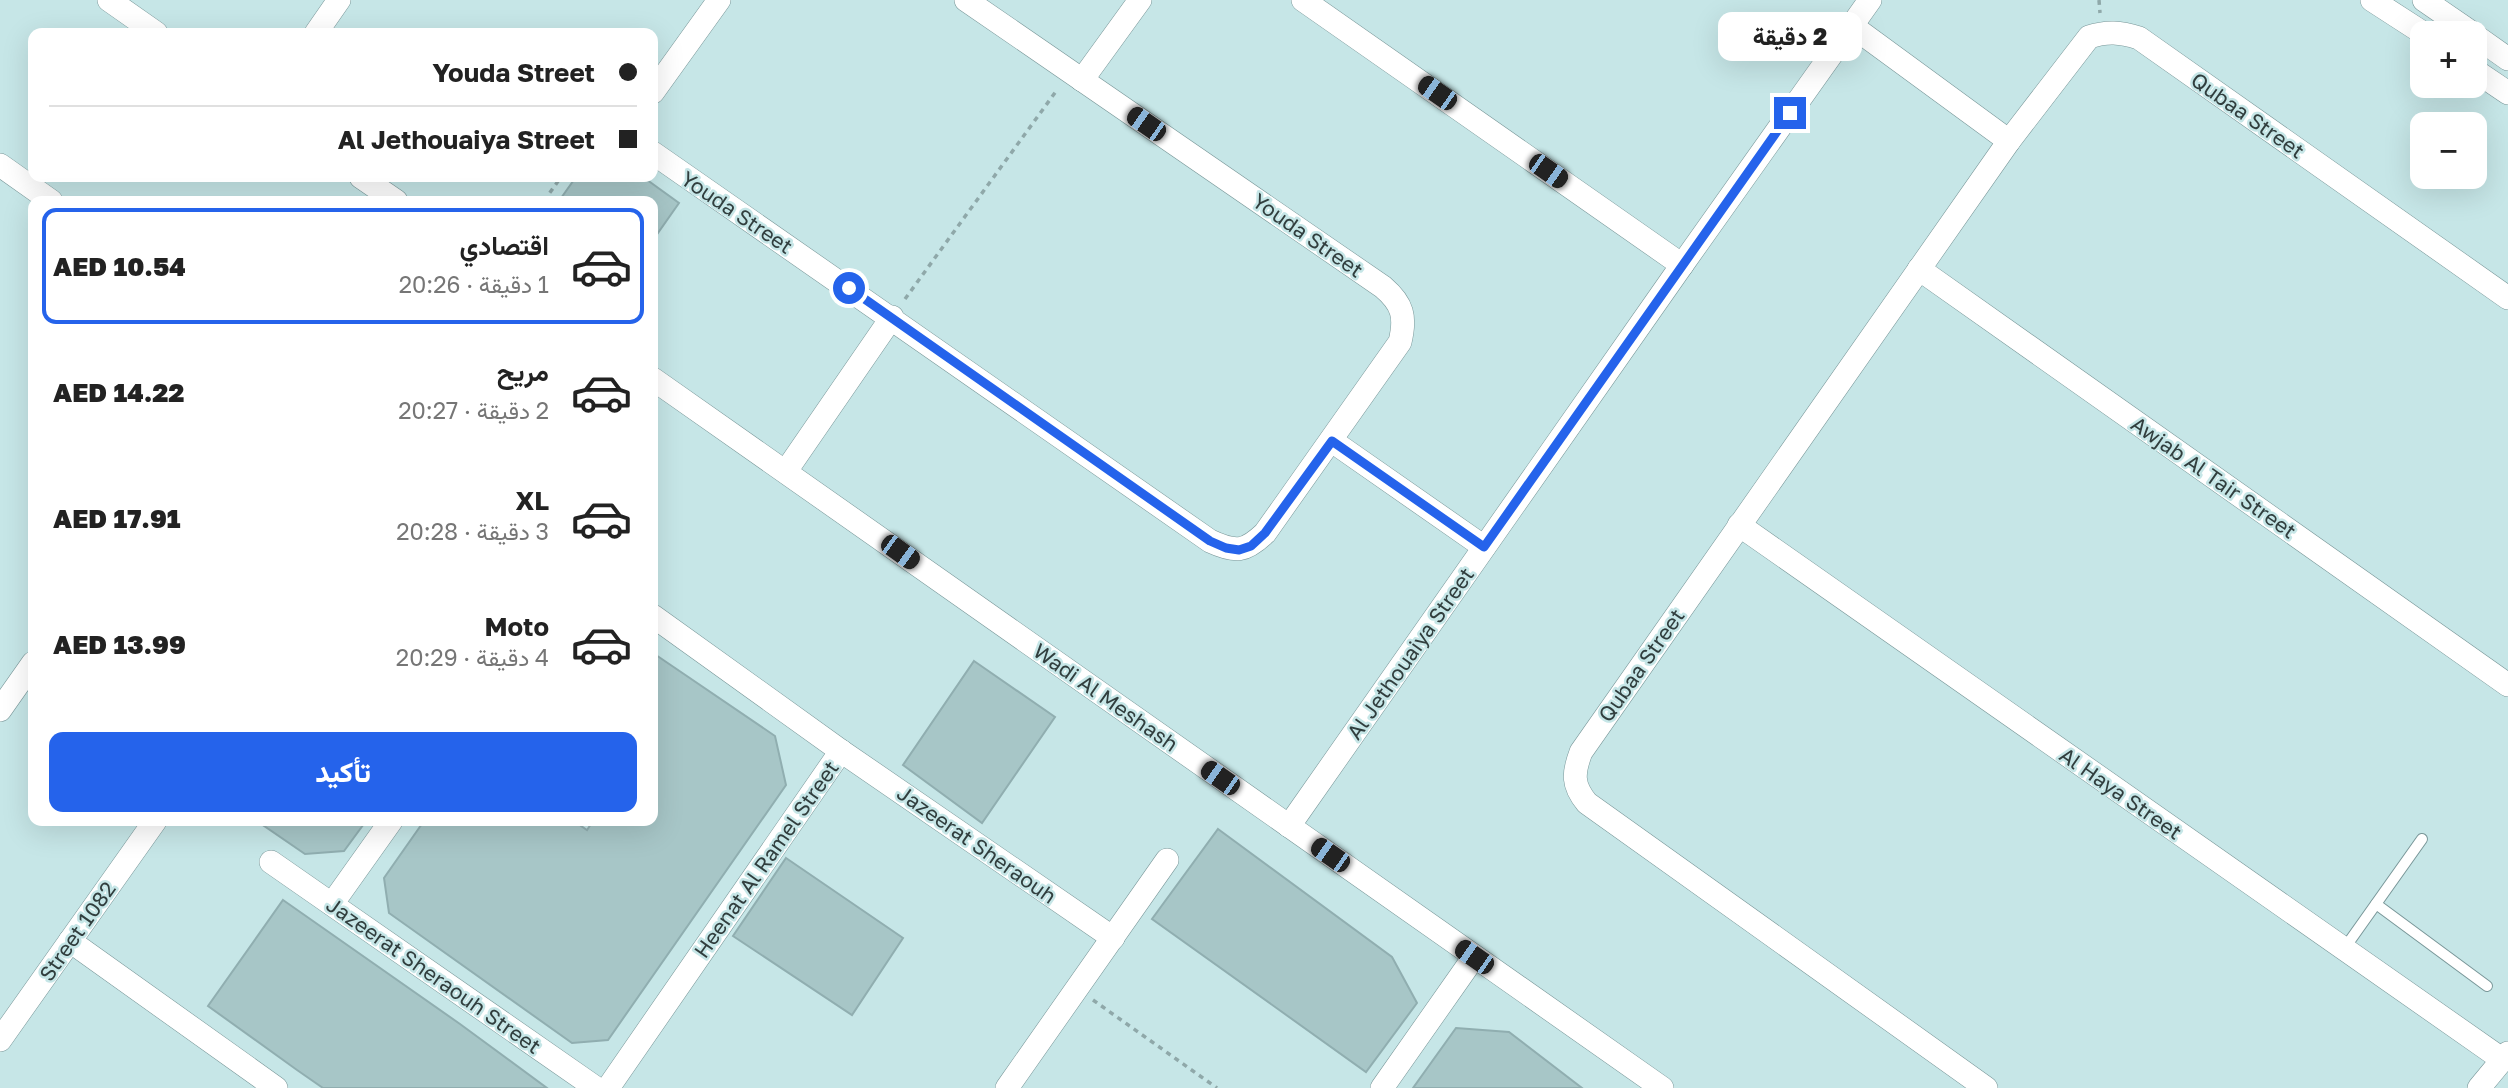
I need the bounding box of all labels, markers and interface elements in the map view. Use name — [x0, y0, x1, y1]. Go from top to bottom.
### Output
callout: 2 دقيقة — [1718, 11, 1862, 60]
map controls — [2410, 21, 2487, 189]
button: + — [2410, 21, 2487, 98]
text: 2 دقيقة — [1753, 22, 1827, 50]
text: Youda Street — [432, 57, 595, 88]
street label: Qubaa Street — [2186, 66, 2310, 164]
car — [1414, 72, 1461, 114]
route end — [1774, 97, 1806, 129]
car — [1123, 103, 1170, 145]
button: − — [2410, 112, 2487, 189]
text: Al Jethouaiya Street — [338, 124, 595, 155]
car — [1525, 150, 1572, 192]
street label: Youda Street — [676, 165, 798, 259]
street label: Youda Street — [1248, 187, 1368, 283]
text: اقتصادي — [460, 230, 549, 261]
icon: car — [570, 235, 633, 298]
text: AED 10.54 — [53, 251, 186, 282]
text: 1 دقيقة · 20:26 — [399, 270, 549, 298]
route start — [833, 272, 865, 304]
text: مريح — [497, 356, 549, 387]
icon: car — [570, 361, 633, 424]
text: AED 14.22 — [53, 377, 184, 408]
text: 2 دقيقة · 20:27 — [398, 396, 549, 424]
street label: Awjab Al Tair Street — [2126, 410, 2302, 544]
text: XL — [515, 485, 549, 516]
icon: car — [570, 487, 633, 550]
text: AED 17.91 — [53, 503, 181, 534]
text: 3 دقيقة · 20:28 — [396, 517, 549, 545]
car — [877, 531, 924, 573]
street label: Al Jethouaiya Street — [1341, 562, 1479, 744]
street label: Qubaa Street — [1592, 603, 1690, 727]
text: Moto — [484, 611, 549, 642]
icon: car — [570, 613, 633, 676]
text: AED 13.99 — [53, 629, 186, 660]
street label: Wadi Al Meshash — [1029, 637, 1183, 757]
text: 4 دقيقة · 20:29 — [396, 643, 549, 671]
button: تأكيد — [49, 732, 637, 812]
street label: Al Haya Street — [2055, 741, 2187, 845]
street label: Heenat Al Ramel Street — [688, 755, 844, 963]
car — [1197, 757, 1244, 799]
street label: Jazeerat Sheraouh — [892, 779, 1062, 909]
car — [1307, 834, 1354, 876]
street label: Street 1082 — [33, 876, 121, 986]
street label: Jazeerat Sheraouh Street — [322, 891, 546, 1059]
car — [1451, 936, 1498, 978]

